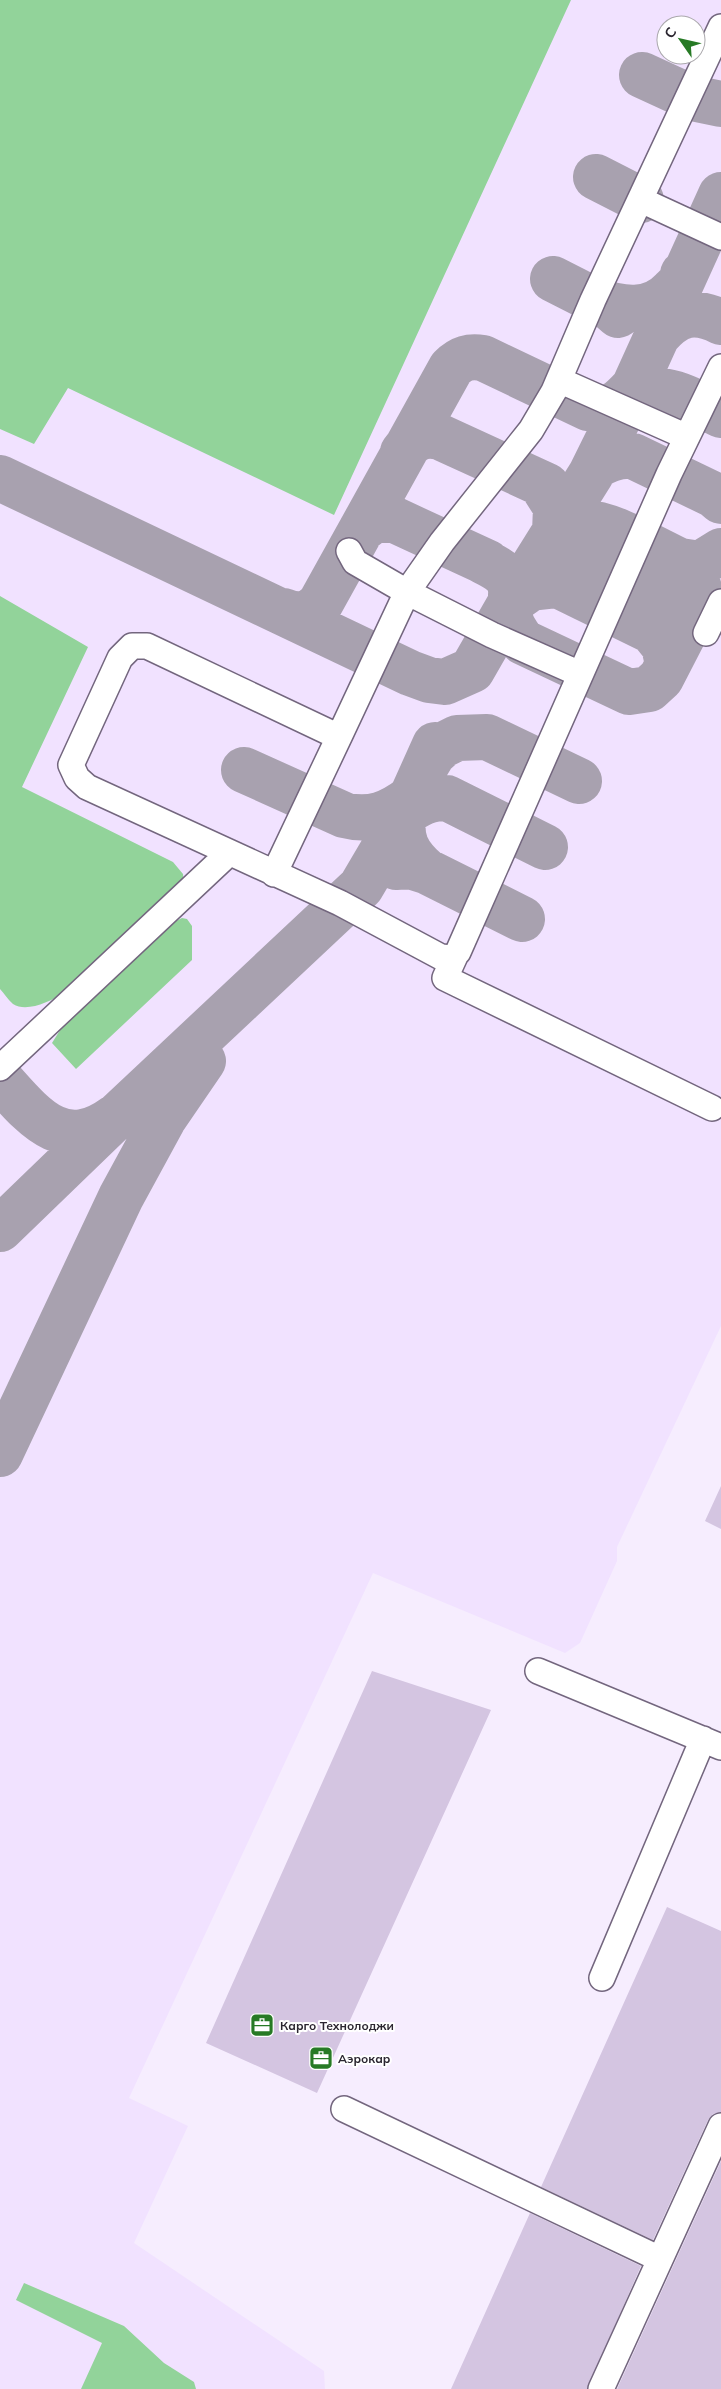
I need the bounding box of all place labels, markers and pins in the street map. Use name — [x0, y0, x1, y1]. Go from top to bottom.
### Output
office icon: Карго Технолоджи — [249, 2012, 275, 2038]
place label: Карго Технолоджи — [280, 2018, 394, 2033]
office icon: Аэрокар — [308, 2045, 334, 2071]
place label: Аэрокар — [338, 2051, 391, 2066]

